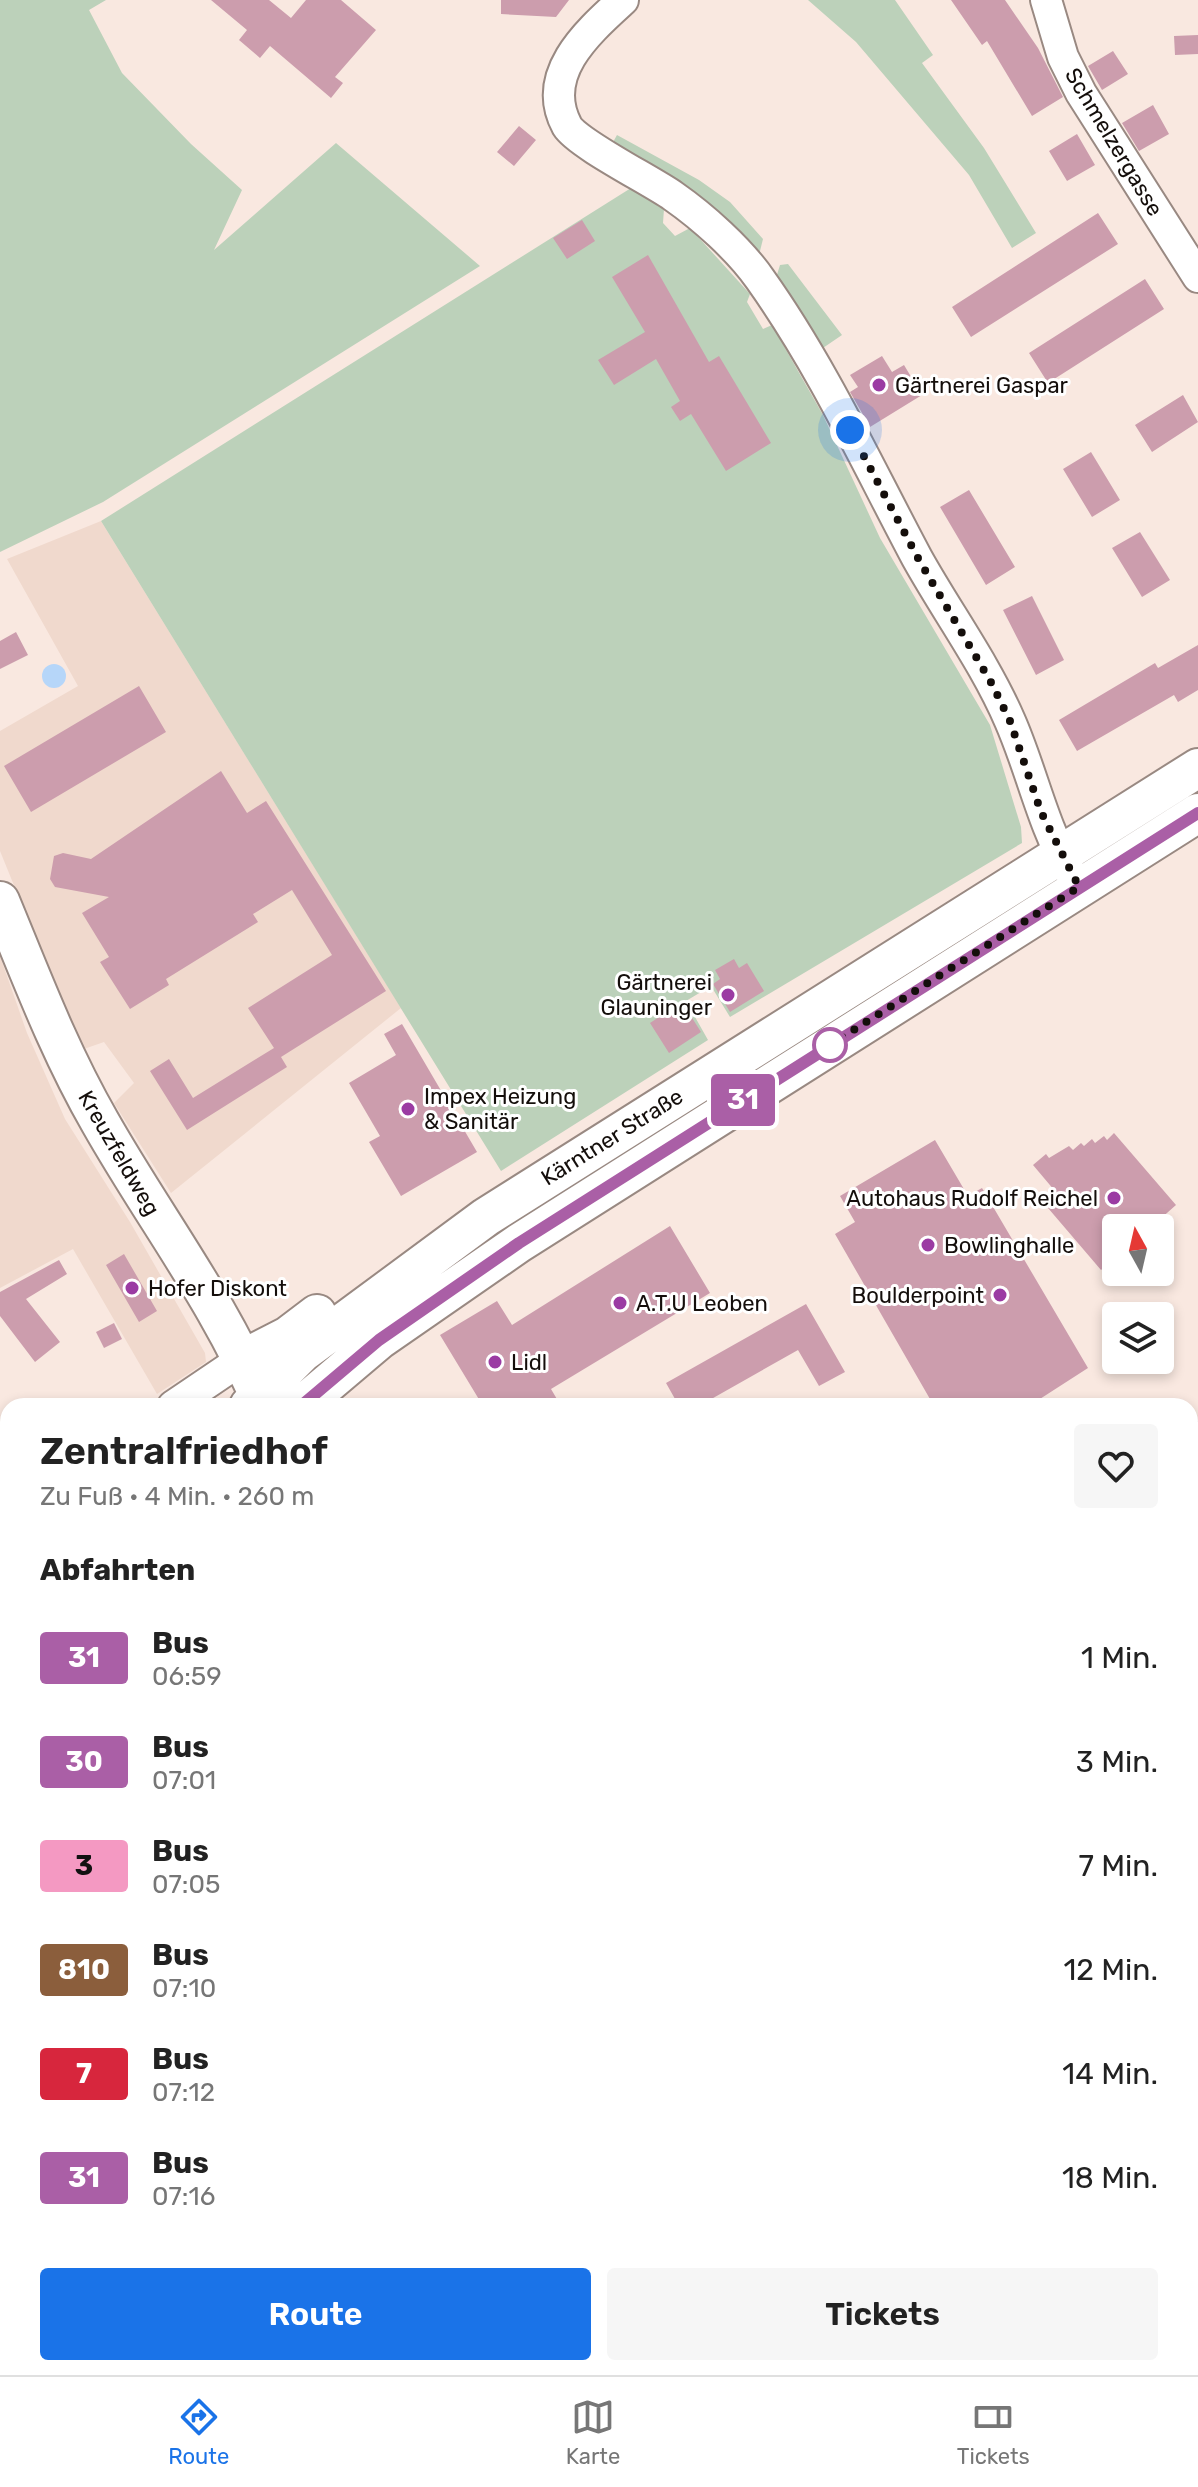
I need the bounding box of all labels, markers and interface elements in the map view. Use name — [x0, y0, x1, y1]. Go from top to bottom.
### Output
street label: Schmelzergasse — [1059, 63, 1169, 221]
place label: Gärtnerei Gaspar — [895, 372, 1069, 399]
marker: Gärtnerei Gaspar — [870, 376, 888, 394]
your location — [830, 410, 870, 450]
place label: Gärtnerei Glauninger — [600, 969, 713, 1021]
marker: Gärtnerei Glauninger — [719, 986, 737, 1004]
unlabelled marker — [813, 1028, 847, 1062]
line badge: 31 — [707, 1074, 779, 1126]
place label: Impex Heizung & Sanitär — [424, 1083, 576, 1135]
street label: Kärntner Straße — [536, 1083, 688, 1191]
text: 31 — [727, 1083, 759, 1116]
street label: Kreuzfeldweg — [72, 1086, 166, 1220]
marker: Impex Heizung & Sanitär — [399, 1100, 417, 1118]
place label: Autohaus Rudolf Reichel — [846, 1185, 1098, 1212]
marker: Autohaus Rudolf Reichel — [1105, 1189, 1123, 1207]
north arrow — [1102, 1214, 1174, 1286]
map controls — [1102, 1214, 1174, 1374]
place label: Bowlinghalle — [944, 1232, 1074, 1259]
marker: Bowlinghalle — [919, 1236, 937, 1254]
place label: Hofer Diskont — [148, 1275, 287, 1302]
marker: Hofer Diskont — [123, 1279, 141, 1297]
place label: Boulderpoint — [851, 1282, 984, 1309]
marker: Boulderpoint — [991, 1286, 1009, 1304]
place label: A.T.U Leoben — [636, 1290, 768, 1317]
marker: A.T.U Leoben — [611, 1294, 629, 1312]
button: layers — [1102, 1302, 1174, 1374]
place label: Lidl — [511, 1349, 547, 1376]
marker: Lidl — [486, 1353, 504, 1371]
button: heart — [1074, 1424, 1158, 1508]
text: Zentralfriedhof — [40, 1428, 328, 1474]
text: Zu Fuß · 4 Min. · 260 m — [40, 1481, 314, 1512]
text: Abfahrten — [40, 1552, 195, 1588]
text: Bus — [152, 1625, 209, 1661]
text: 1 Min. — [1081, 1640, 1158, 1676]
text: 31 — [68, 1641, 100, 1674]
text: 06:59 — [152, 1661, 222, 1692]
text: Bus — [152, 1729, 209, 1765]
text: 3 Min. — [1076, 1744, 1158, 1780]
text: 30 — [65, 1745, 103, 1778]
text: 07:01 — [152, 1765, 216, 1796]
text: Bus — [152, 1833, 209, 1869]
text: 7 Min. — [1078, 1848, 1158, 1884]
text: 3 — [75, 1849, 93, 1882]
text: 07:05 — [152, 1869, 220, 1900]
text: Bus — [152, 1937, 209, 1973]
text: 12 Min. — [1063, 1952, 1158, 1988]
text: 810 — [58, 1953, 110, 1986]
text: 07:10 — [152, 1973, 216, 2004]
text: Bus — [152, 2041, 209, 2077]
text: 14 Min. — [1062, 2056, 1158, 2092]
text: 7 — [76, 2057, 92, 2090]
text: 07:12 — [152, 2077, 215, 2108]
text: Bus — [152, 2145, 209, 2181]
text: 18 Min. — [1062, 2160, 1158, 2196]
text: 31 — [68, 2161, 100, 2194]
text: 07:16 — [152, 2181, 215, 2212]
button: Route — [40, 2268, 591, 2360]
button: Tickets — [607, 2268, 1158, 2360]
tab: Route — [168, 2395, 229, 2470]
tab: Karte — [566, 2395, 620, 2470]
tab: Tickets — [957, 2395, 1030, 2470]

